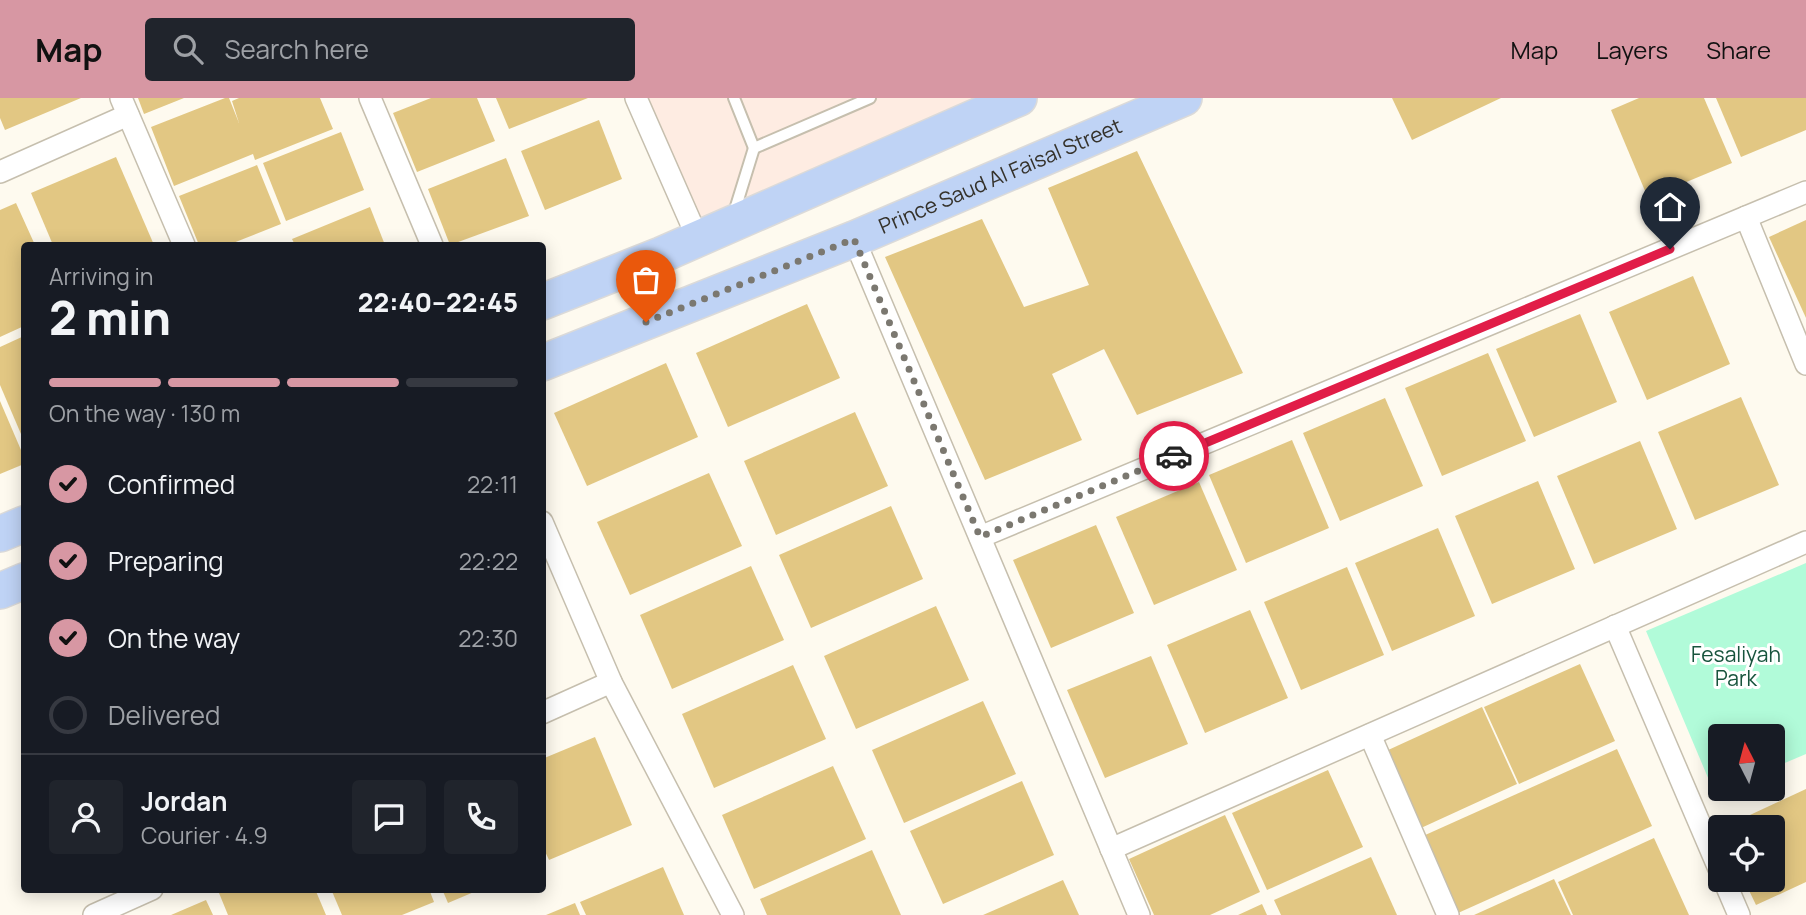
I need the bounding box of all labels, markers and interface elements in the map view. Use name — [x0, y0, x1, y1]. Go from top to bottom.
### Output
search box — [145, 18, 635, 81]
text: Map — [35, 27, 103, 72]
icon: search — [169, 30, 207, 68]
text: Search here — [225, 31, 369, 67]
text: Map — [1511, 33, 1558, 66]
text: Layers — [1596, 33, 1668, 66]
text: Share — [1706, 33, 1771, 66]
street label: Prince Saud Al Faisal Street — [874, 111, 1126, 240]
pin — [1640, 177, 1700, 249]
icon: home — [1651, 188, 1689, 226]
pin — [616, 250, 676, 322]
text: Arriving in — [49, 260, 154, 292]
icon: bag — [627, 261, 665, 299]
text: 22:40–22:45 — [358, 284, 518, 320]
text: 2 min — [49, 286, 171, 349]
text: On the way · 130 m — [49, 397, 240, 429]
courier — [1139, 421, 1209, 491]
icon: car — [1155, 437, 1193, 475]
icon: check — [49, 465, 87, 503]
text: Confirmed — [108, 466, 235, 502]
text: 22:11 — [467, 468, 518, 500]
icon: check — [49, 542, 87, 580]
text: Preparing — [108, 543, 224, 579]
text: 22:22 — [459, 545, 518, 577]
icon: check — [49, 619, 87, 657]
text: On the way — [108, 620, 240, 656]
text: 22:30 — [458, 622, 518, 654]
park label: Fesaliyah Park — [1691, 640, 1781, 692]
text: Delivered — [108, 697, 220, 733]
north arrow — [1708, 724, 1785, 802]
map controls — [1708, 724, 1785, 892]
button: person — [49, 780, 123, 854]
button: chat — [352, 780, 426, 854]
button: phone — [444, 780, 518, 854]
text: Jordan — [141, 783, 227, 819]
button: locate — [1708, 815, 1785, 892]
text: Courier · 4.9 — [141, 819, 268, 851]

